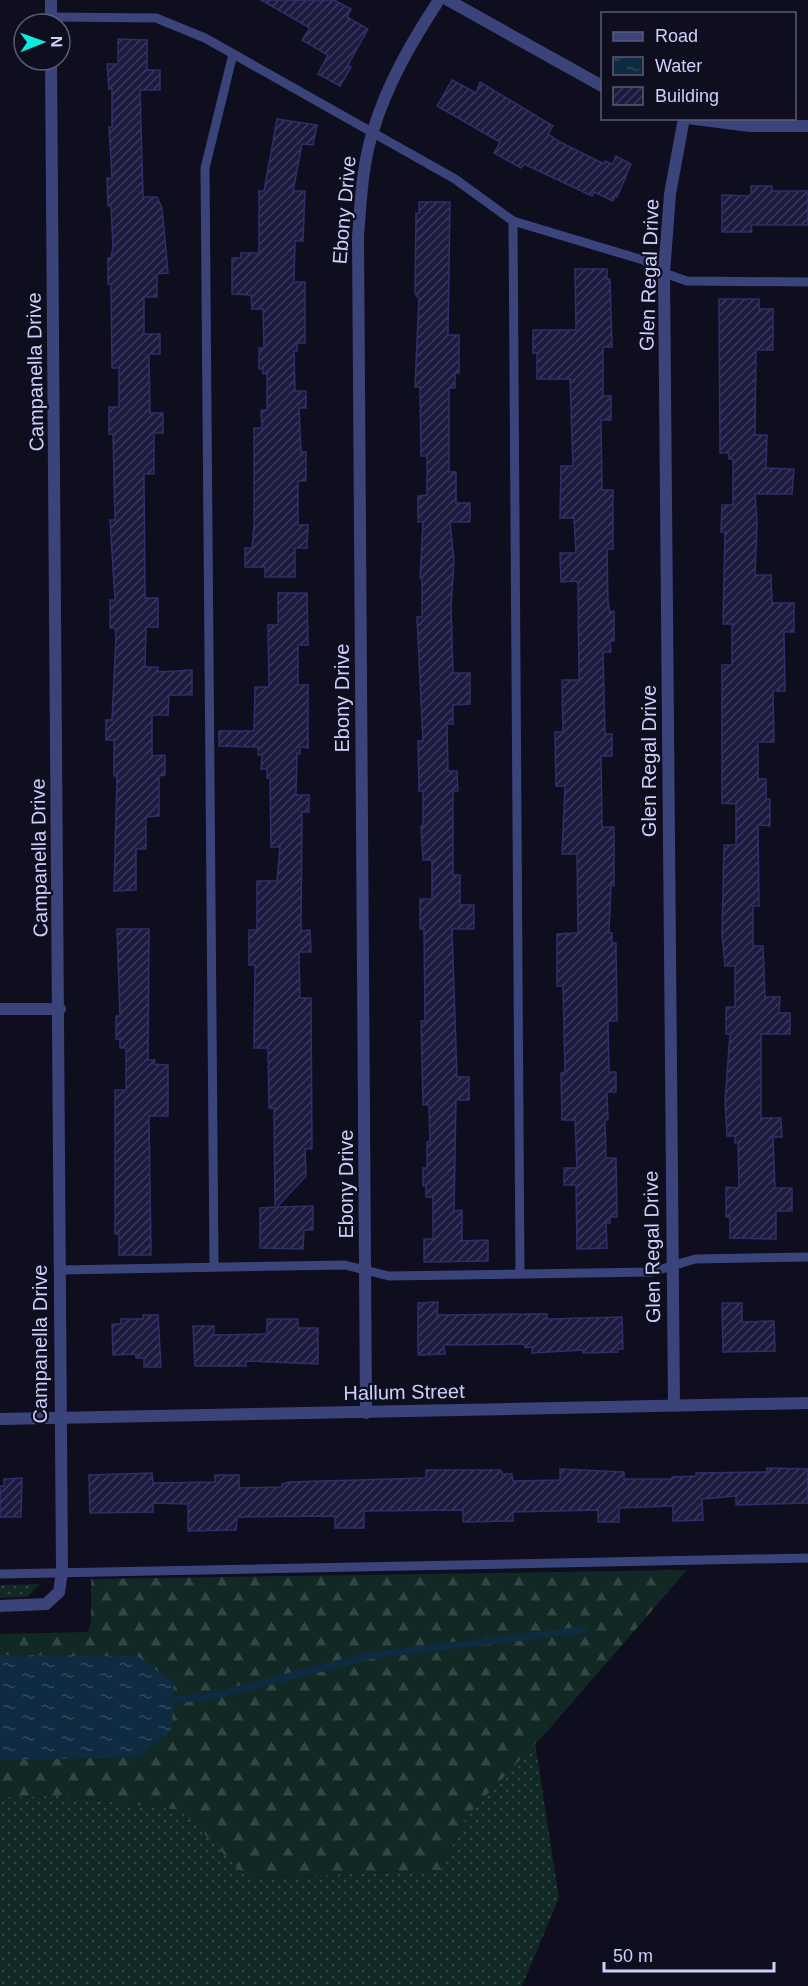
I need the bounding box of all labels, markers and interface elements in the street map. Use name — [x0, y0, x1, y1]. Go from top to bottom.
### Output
north arrow — [12, 12, 72, 72]
legend — [601, 12, 796, 120]
text: Road — [655, 26, 698, 46]
text: N — [48, 36, 65, 48]
text: Water — [655, 56, 702, 76]
text: Building — [655, 86, 719, 106]
street label: Ebony Drive — [328, 155, 360, 265]
street label: Glen Regal Drive — [635, 199, 663, 351]
street label: Campanella Drive — [23, 292, 47, 452]
street label: Ebony Drive — [331, 644, 353, 752]
street label: Glen Regal Drive — [638, 685, 660, 837]
street label: Campanella Drive — [27, 778, 51, 938]
street label: Ebony Drive — [335, 1130, 357, 1238]
street label: Glen Regal Drive — [640, 1171, 664, 1323]
street label: Campanella Drive — [29, 1265, 51, 1423]
street label: Hallum Street — [343, 1380, 465, 1404]
scale bar — [604, 1935, 774, 1973]
text: 50 m — [613, 1946, 653, 1966]

